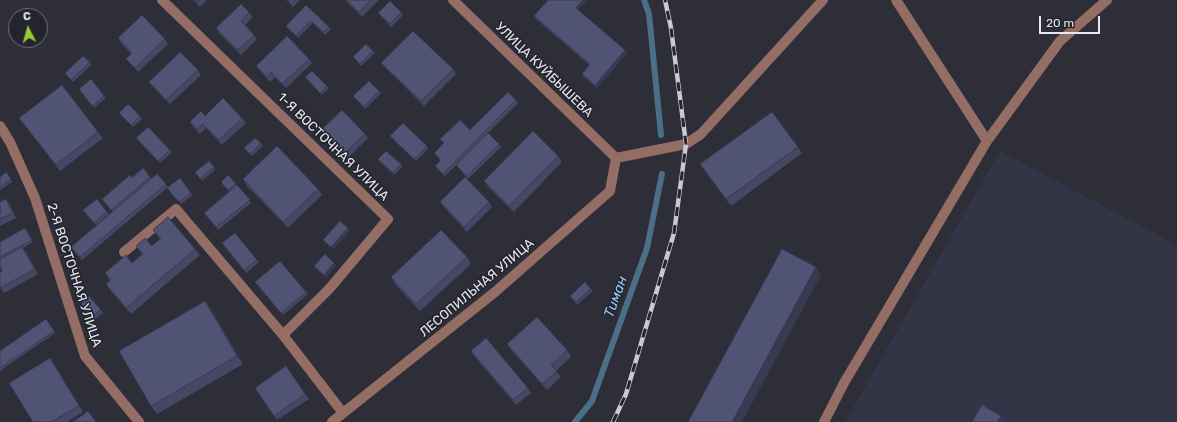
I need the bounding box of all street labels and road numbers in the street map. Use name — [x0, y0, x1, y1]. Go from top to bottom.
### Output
street label: УЛИЦА КУЙБЫШЕВА — [492, 19, 596, 121]
street label: 1-Я ВОСТОЧНАЯ УЛИЦА — [274, 90, 392, 204]
street label: 2-Я ВОСТОЧНАЯ УЛИЦА — [43, 201, 105, 349]
street label: ЛЕСОПИЛЬНАЯ УЛИЦА — [417, 236, 537, 340]

